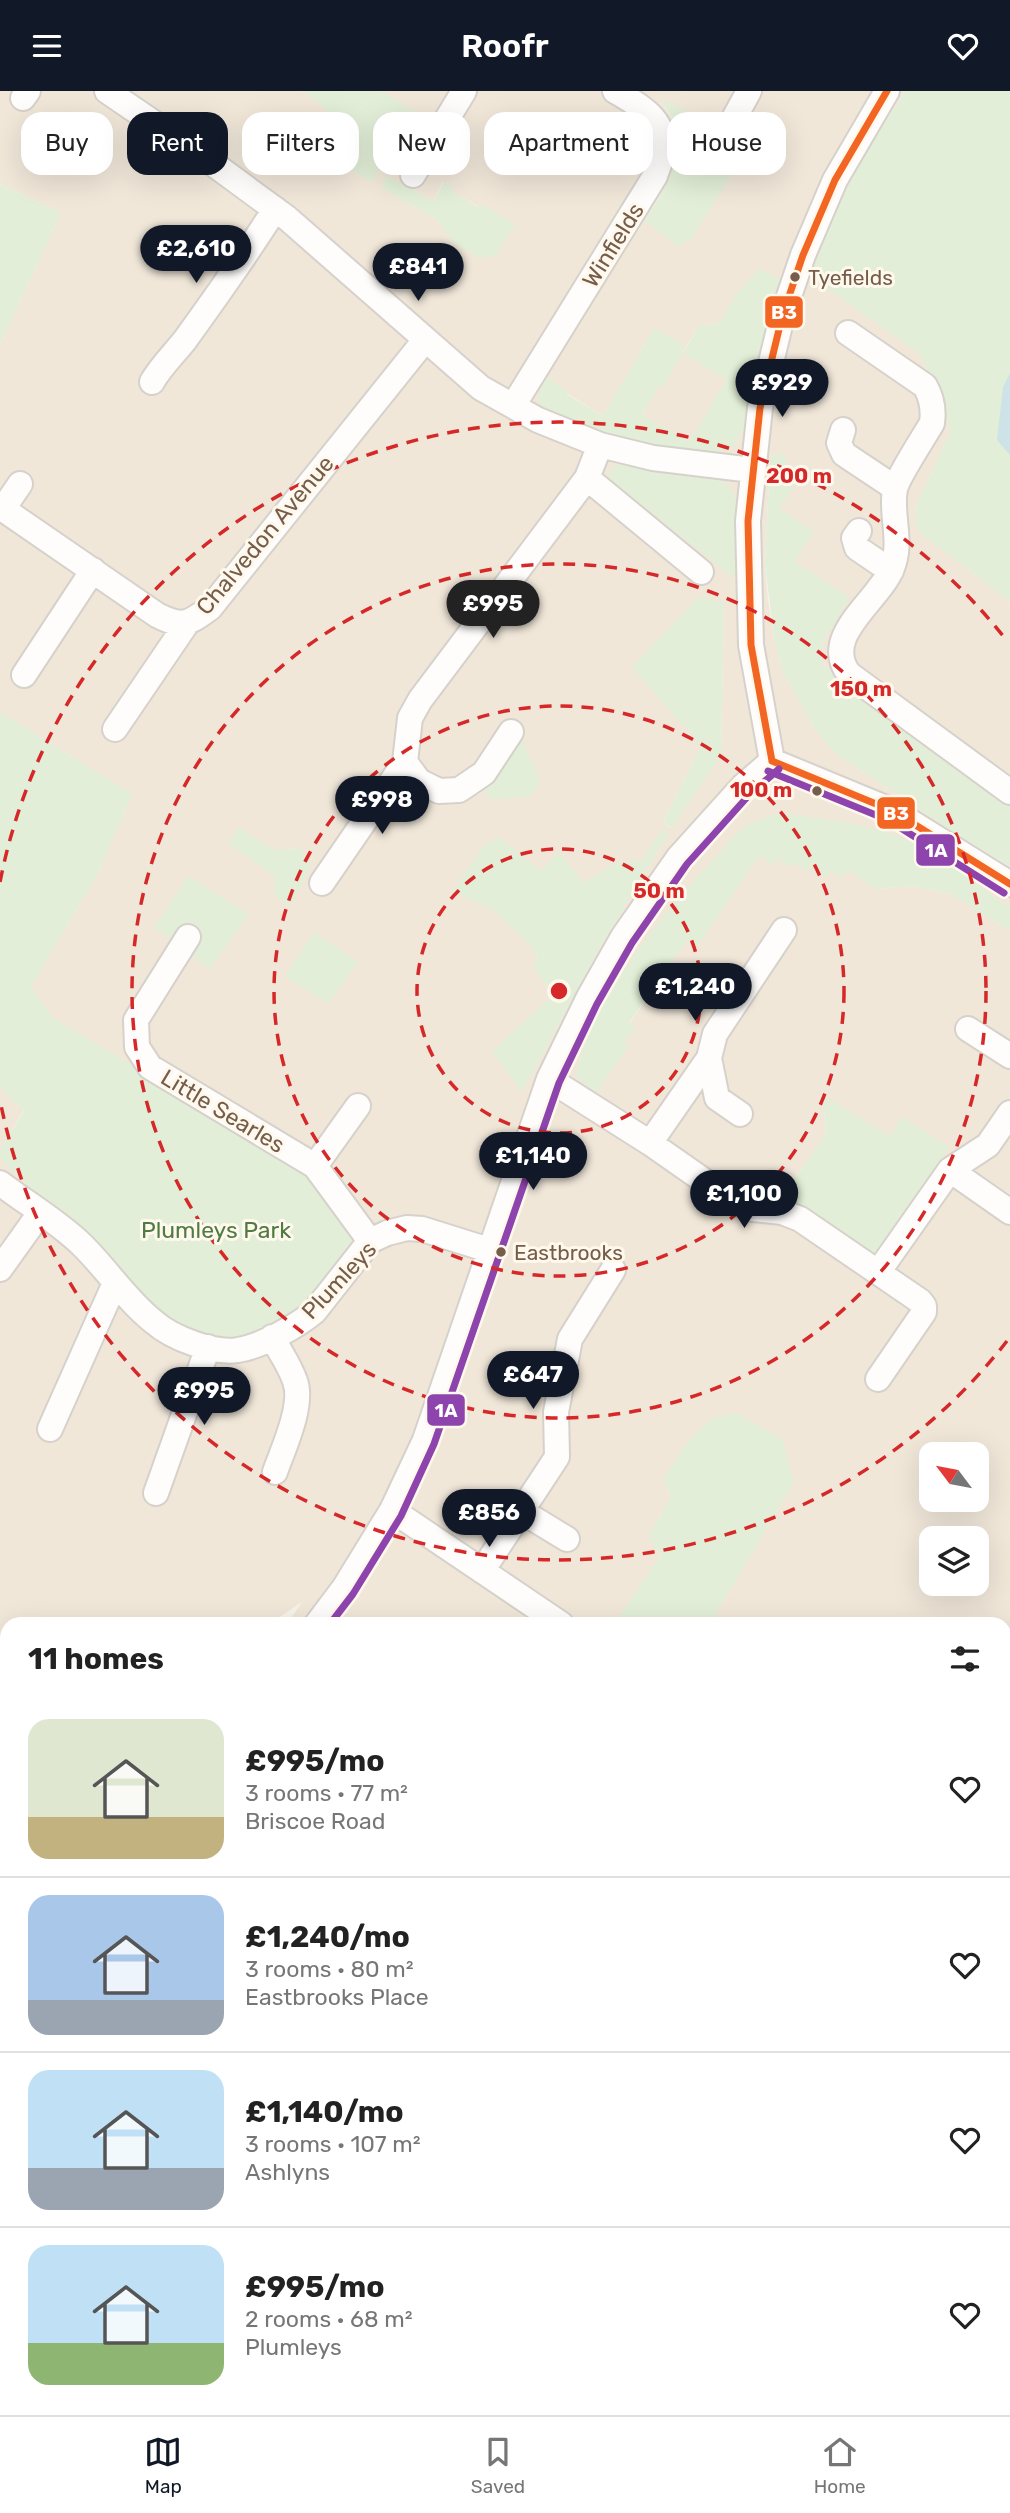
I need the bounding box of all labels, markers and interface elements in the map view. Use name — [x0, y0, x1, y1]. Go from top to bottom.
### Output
icon: menu — [28, 27, 66, 65]
text: Roofr — [461, 27, 549, 65]
icon: heart — [944, 27, 982, 65]
chip: Buy — [21, 112, 113, 175]
chip: Rent — [127, 112, 228, 175]
chip: Filters — [242, 112, 359, 175]
chip: New — [373, 112, 470, 175]
chip: Apartment — [484, 112, 653, 175]
chip: House — [667, 112, 786, 175]
street label: Winfields — [576, 198, 650, 292]
pin: £2,610 — [139, 225, 253, 285]
text: £2,610 — [156, 234, 236, 262]
pin: £841 — [377, 243, 459, 303]
text: £841 — [389, 252, 447, 280]
place label: Tyefields — [808, 265, 893, 290]
marker: Tyefields — [788, 270, 802, 284]
line badge: B3 — [764, 295, 804, 329]
text: B3 — [771, 301, 797, 324]
pin: £929 — [741, 359, 823, 419]
text: £929 — [751, 368, 813, 396]
street label: Chalvedon Avenue — [190, 450, 340, 620]
text: 200 m — [766, 463, 832, 488]
pin: £995 — [452, 581, 534, 640]
text: £995 — [463, 589, 523, 617]
text: 150 m — [830, 676, 892, 701]
pin: £998 — [341, 777, 423, 836]
text: 100 m — [730, 777, 792, 802]
unlabelled marker — [810, 784, 824, 798]
text: £998 — [351, 785, 413, 813]
line badge: B3 — [876, 796, 916, 830]
text: B3 — [883, 802, 909, 825]
line badge: 1A — [915, 833, 956, 867]
text: 1A — [924, 839, 948, 862]
text: 50 m — [633, 878, 685, 903]
pin: £1,240 — [638, 963, 752, 1023]
text: £1,240 — [655, 972, 735, 1000]
centre of rings — [547, 979, 571, 1003]
street label: Little Searles — [156, 1063, 290, 1159]
pin: £1,140 — [476, 1133, 590, 1192]
text: £1,140 — [495, 1141, 571, 1169]
pin: £1,100 — [687, 1171, 801, 1230]
text: £1,100 — [706, 1179, 782, 1207]
park label: Plumleys Park — [141, 1216, 291, 1244]
street label: Plumleys — [296, 1235, 382, 1325]
place label: Eastbrooks — [514, 1240, 623, 1265]
marker: Eastbrooks — [494, 1245, 508, 1259]
pin: £647 — [492, 1351, 574, 1411]
text: £647 — [503, 1360, 563, 1388]
pin: £995 — [163, 1367, 245, 1427]
text: £995 — [174, 1376, 234, 1404]
line badge: 1A — [426, 1393, 466, 1427]
text: 1A — [434, 1399, 458, 1422]
north arrow — [919, 1442, 989, 1512]
map controls — [919, 1442, 989, 1596]
pin: £856 — [448, 1489, 530, 1549]
text: £856 — [458, 1498, 520, 1526]
button: layers — [919, 1526, 989, 1596]
icon: filters — [946, 1640, 984, 1678]
text: 11 homes — [28, 1641, 164, 1677]
text: £995/mo — [245, 1743, 385, 1779]
icon: home — [84, 1747, 168, 1831]
icon: heart — [946, 1770, 984, 1808]
text: 3 rooms · 77 m² — [245, 1779, 408, 1807]
text: Briscoe Road — [245, 1807, 385, 1835]
text: £1,240/mo — [245, 1919, 410, 1955]
icon: home — [84, 1923, 168, 2007]
icon: heart — [946, 1946, 984, 1984]
text: 3 rooms · 80 m² — [245, 1955, 414, 1983]
text: Eastbrooks Place — [245, 1983, 429, 2011]
text: £1,140/mo — [245, 2094, 404, 2130]
icon: home — [84, 2098, 168, 2182]
icon: heart — [946, 2121, 984, 2159]
text: 3 rooms · 107 m² — [245, 2130, 421, 2158]
text: Ashlyns — [245, 2158, 330, 2186]
text: £995/mo — [245, 2269, 385, 2305]
icon: home — [84, 2273, 168, 2357]
icon: heart — [946, 2296, 984, 2334]
text: 2 rooms · 68 m² — [245, 2305, 413, 2333]
text: Plumleys — [245, 2333, 342, 2361]
tab: Map — [144, 2433, 182, 2498]
tab: Saved — [471, 2433, 525, 2498]
tab: Home — [814, 2433, 866, 2498]

